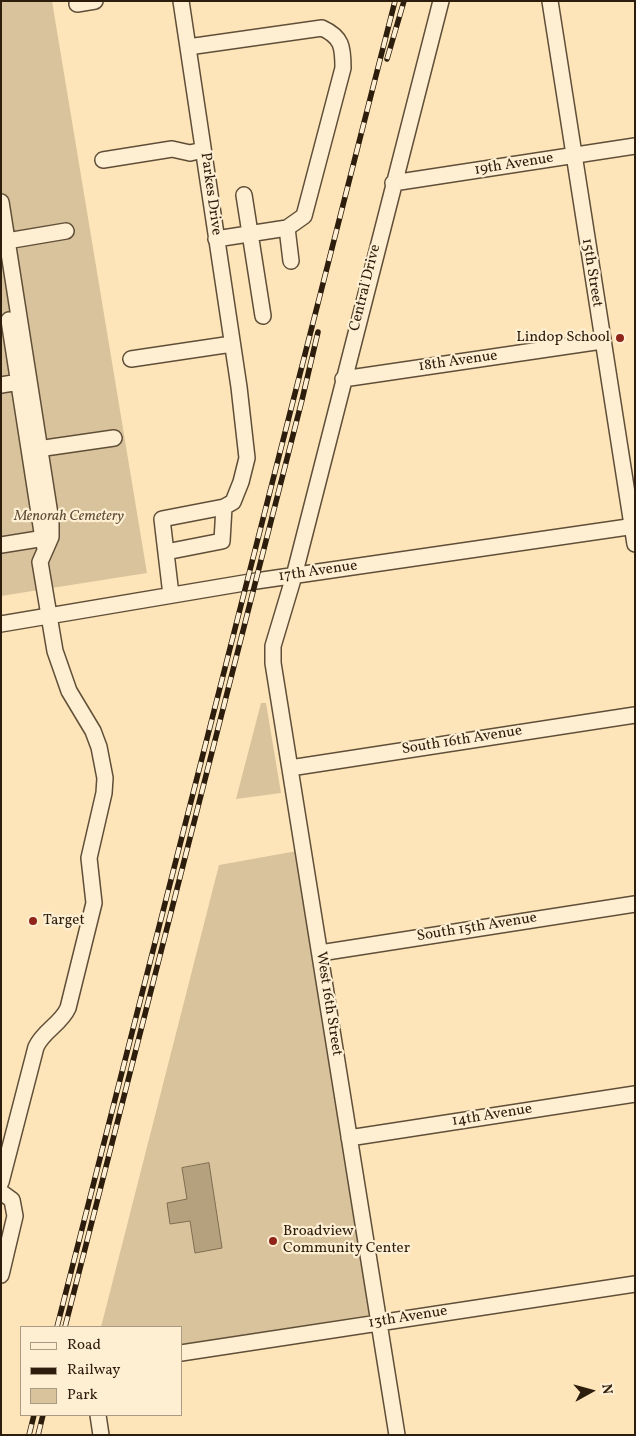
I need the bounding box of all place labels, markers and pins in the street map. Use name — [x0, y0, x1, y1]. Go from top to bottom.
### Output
place label: Lindop School — [516, 329, 610, 347]
marker: Lindop School — [614, 332, 626, 344]
place label: Target — [43, 912, 85, 930]
marker: Target — [27, 915, 39, 927]
place label: Broadview Community Center — [283, 1223, 410, 1258]
marker: Broadview Community Center — [267, 1235, 279, 1247]

